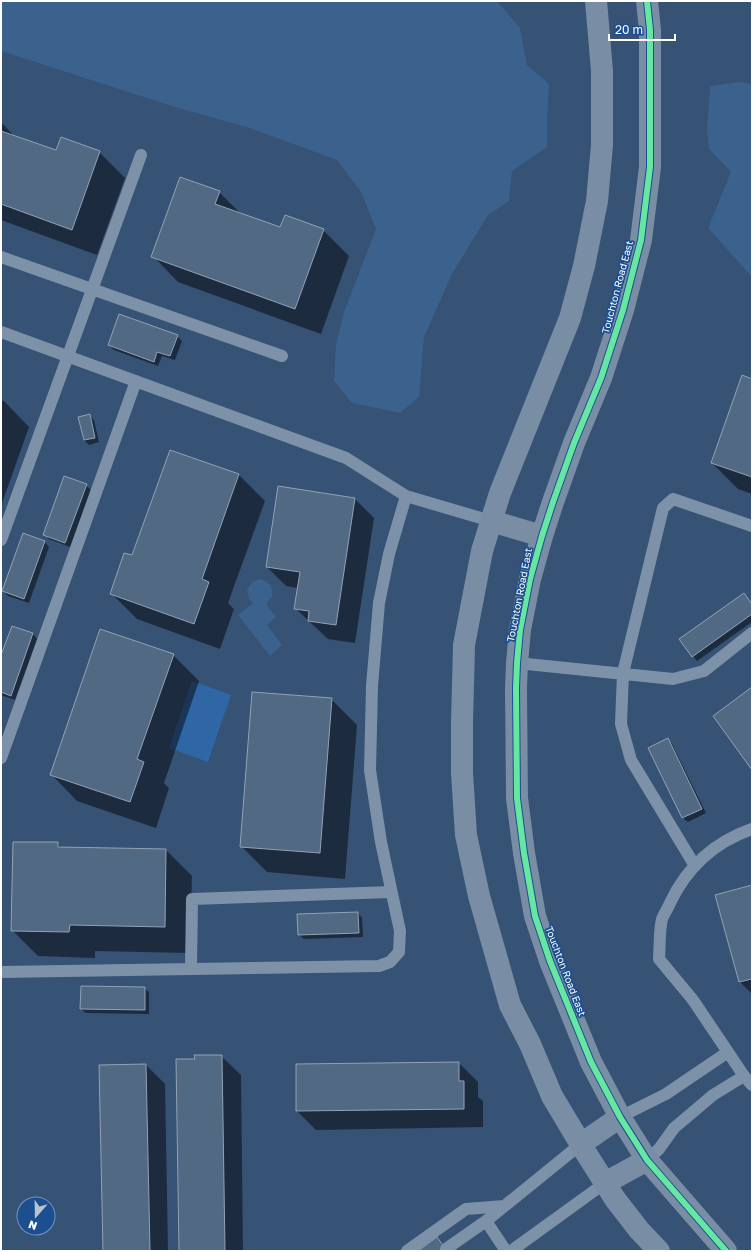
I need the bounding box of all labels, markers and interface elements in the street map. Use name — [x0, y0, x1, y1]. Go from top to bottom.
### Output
scale bar — [609, 16, 675, 42]
text: 20 m — [615, 22, 643, 37]
street label: Touchton Road East — [599, 239, 635, 335]
street label: Touchton Road East — [504, 547, 534, 643]
street label: Touchton Road East — [543, 924, 589, 1018]
north arrow — [16, 1196, 56, 1236]
text: N — [26, 1218, 39, 1233]

